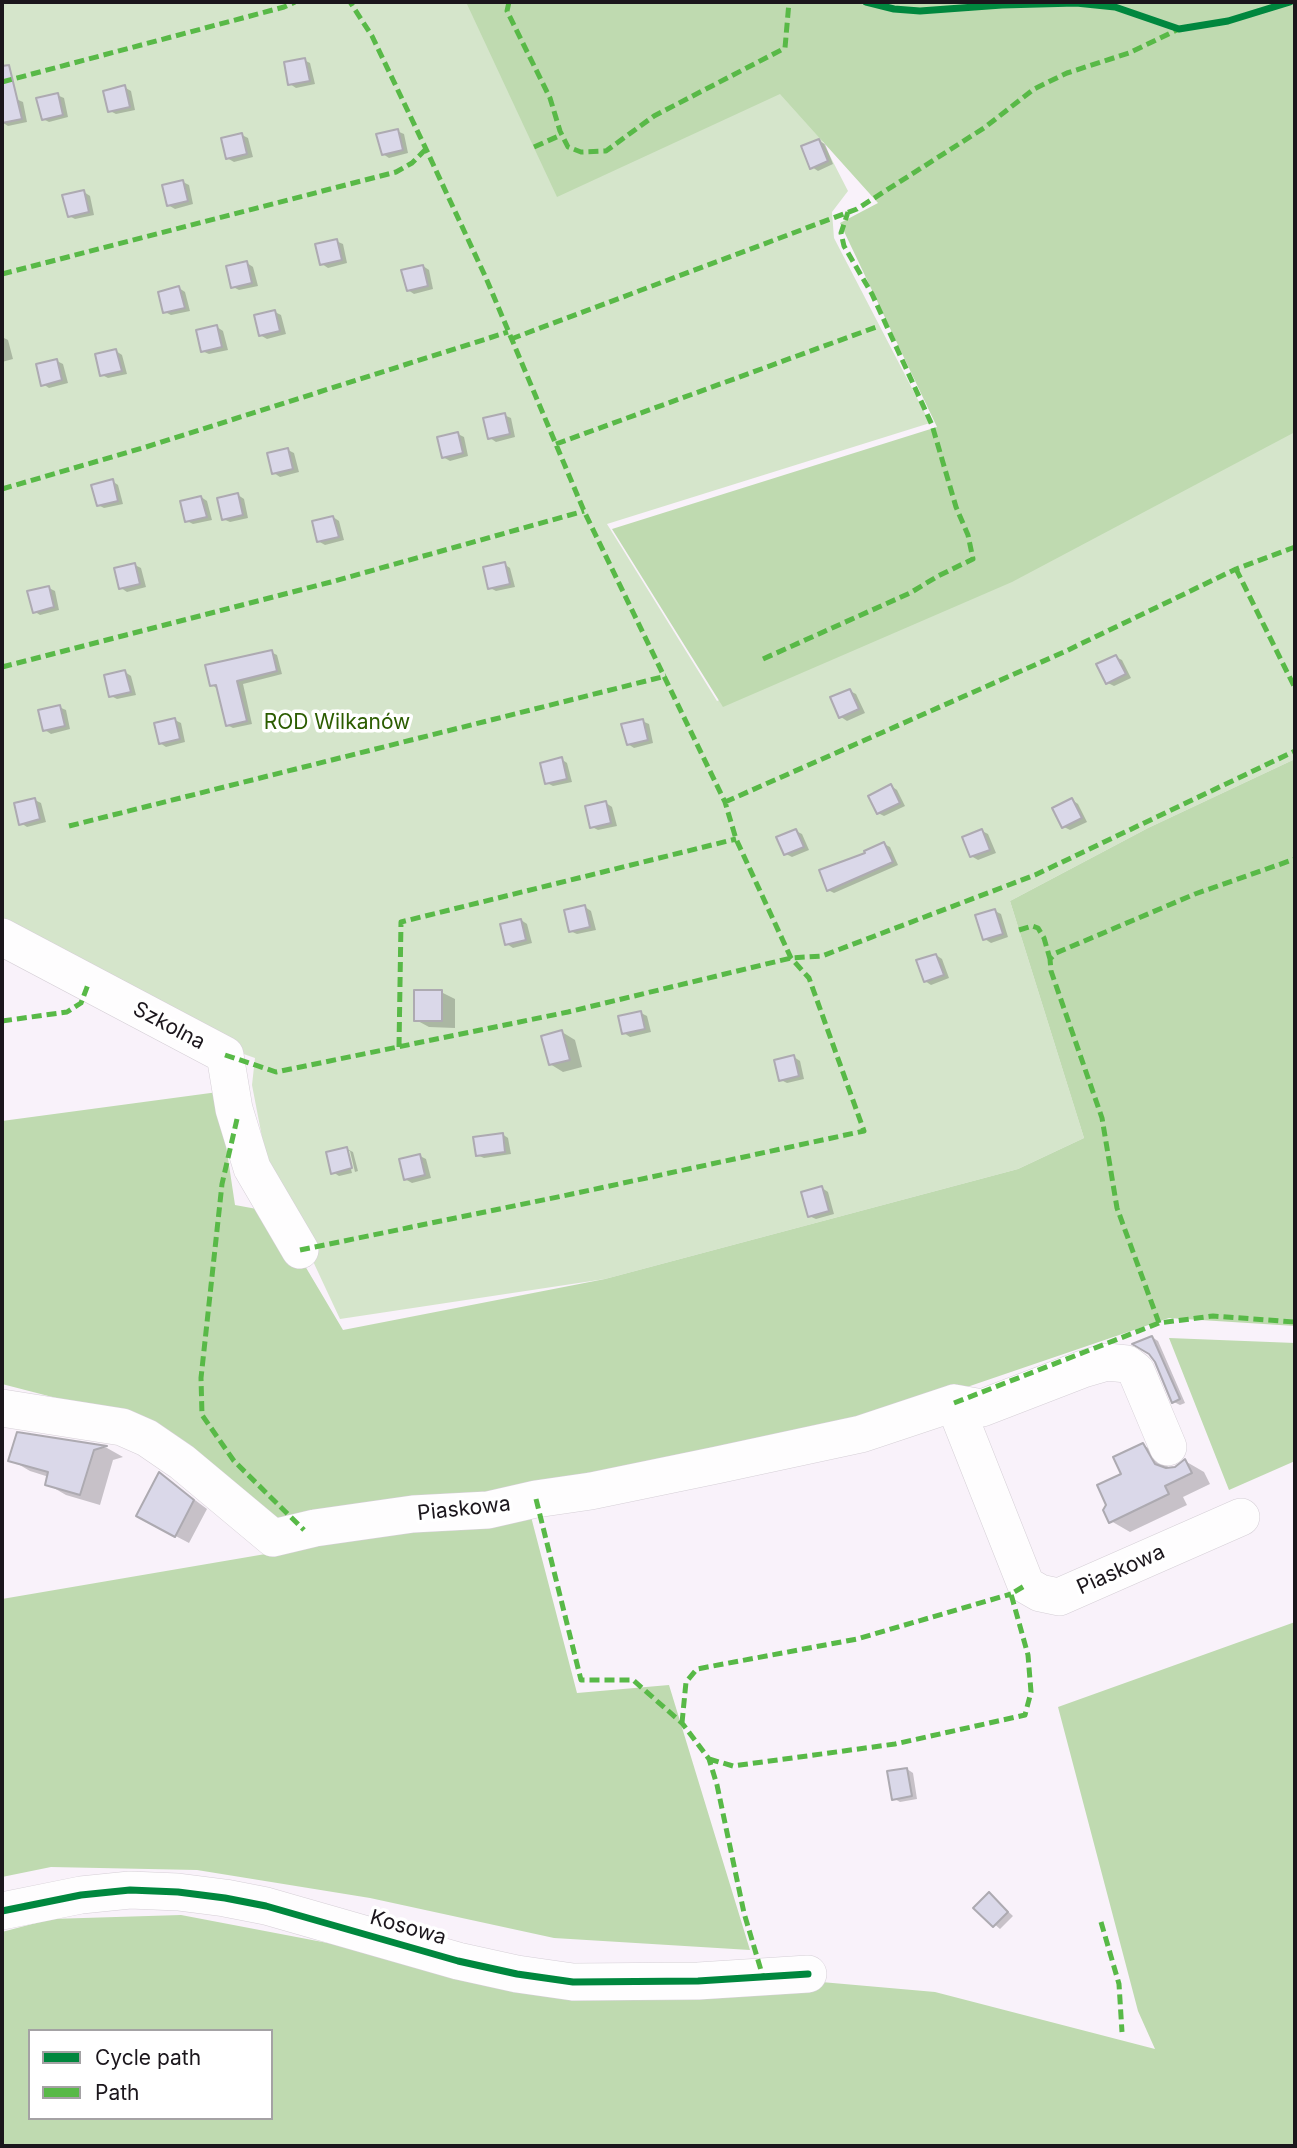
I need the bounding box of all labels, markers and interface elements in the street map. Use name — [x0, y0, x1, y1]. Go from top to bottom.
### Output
park label: ROD Wilkanów — [264, 710, 410, 736]
street label: Szkolna — [129, 997, 209, 1055]
street label: Piaskowa — [416, 1492, 512, 1526]
street label: Piaskowa — [1073, 1539, 1169, 1601]
street label: Kosowa — [367, 1905, 449, 1951]
legend — [28, 2029, 273, 2120]
text: Cycle path — [95, 2045, 201, 2070]
text: Path — [95, 2080, 140, 2105]

